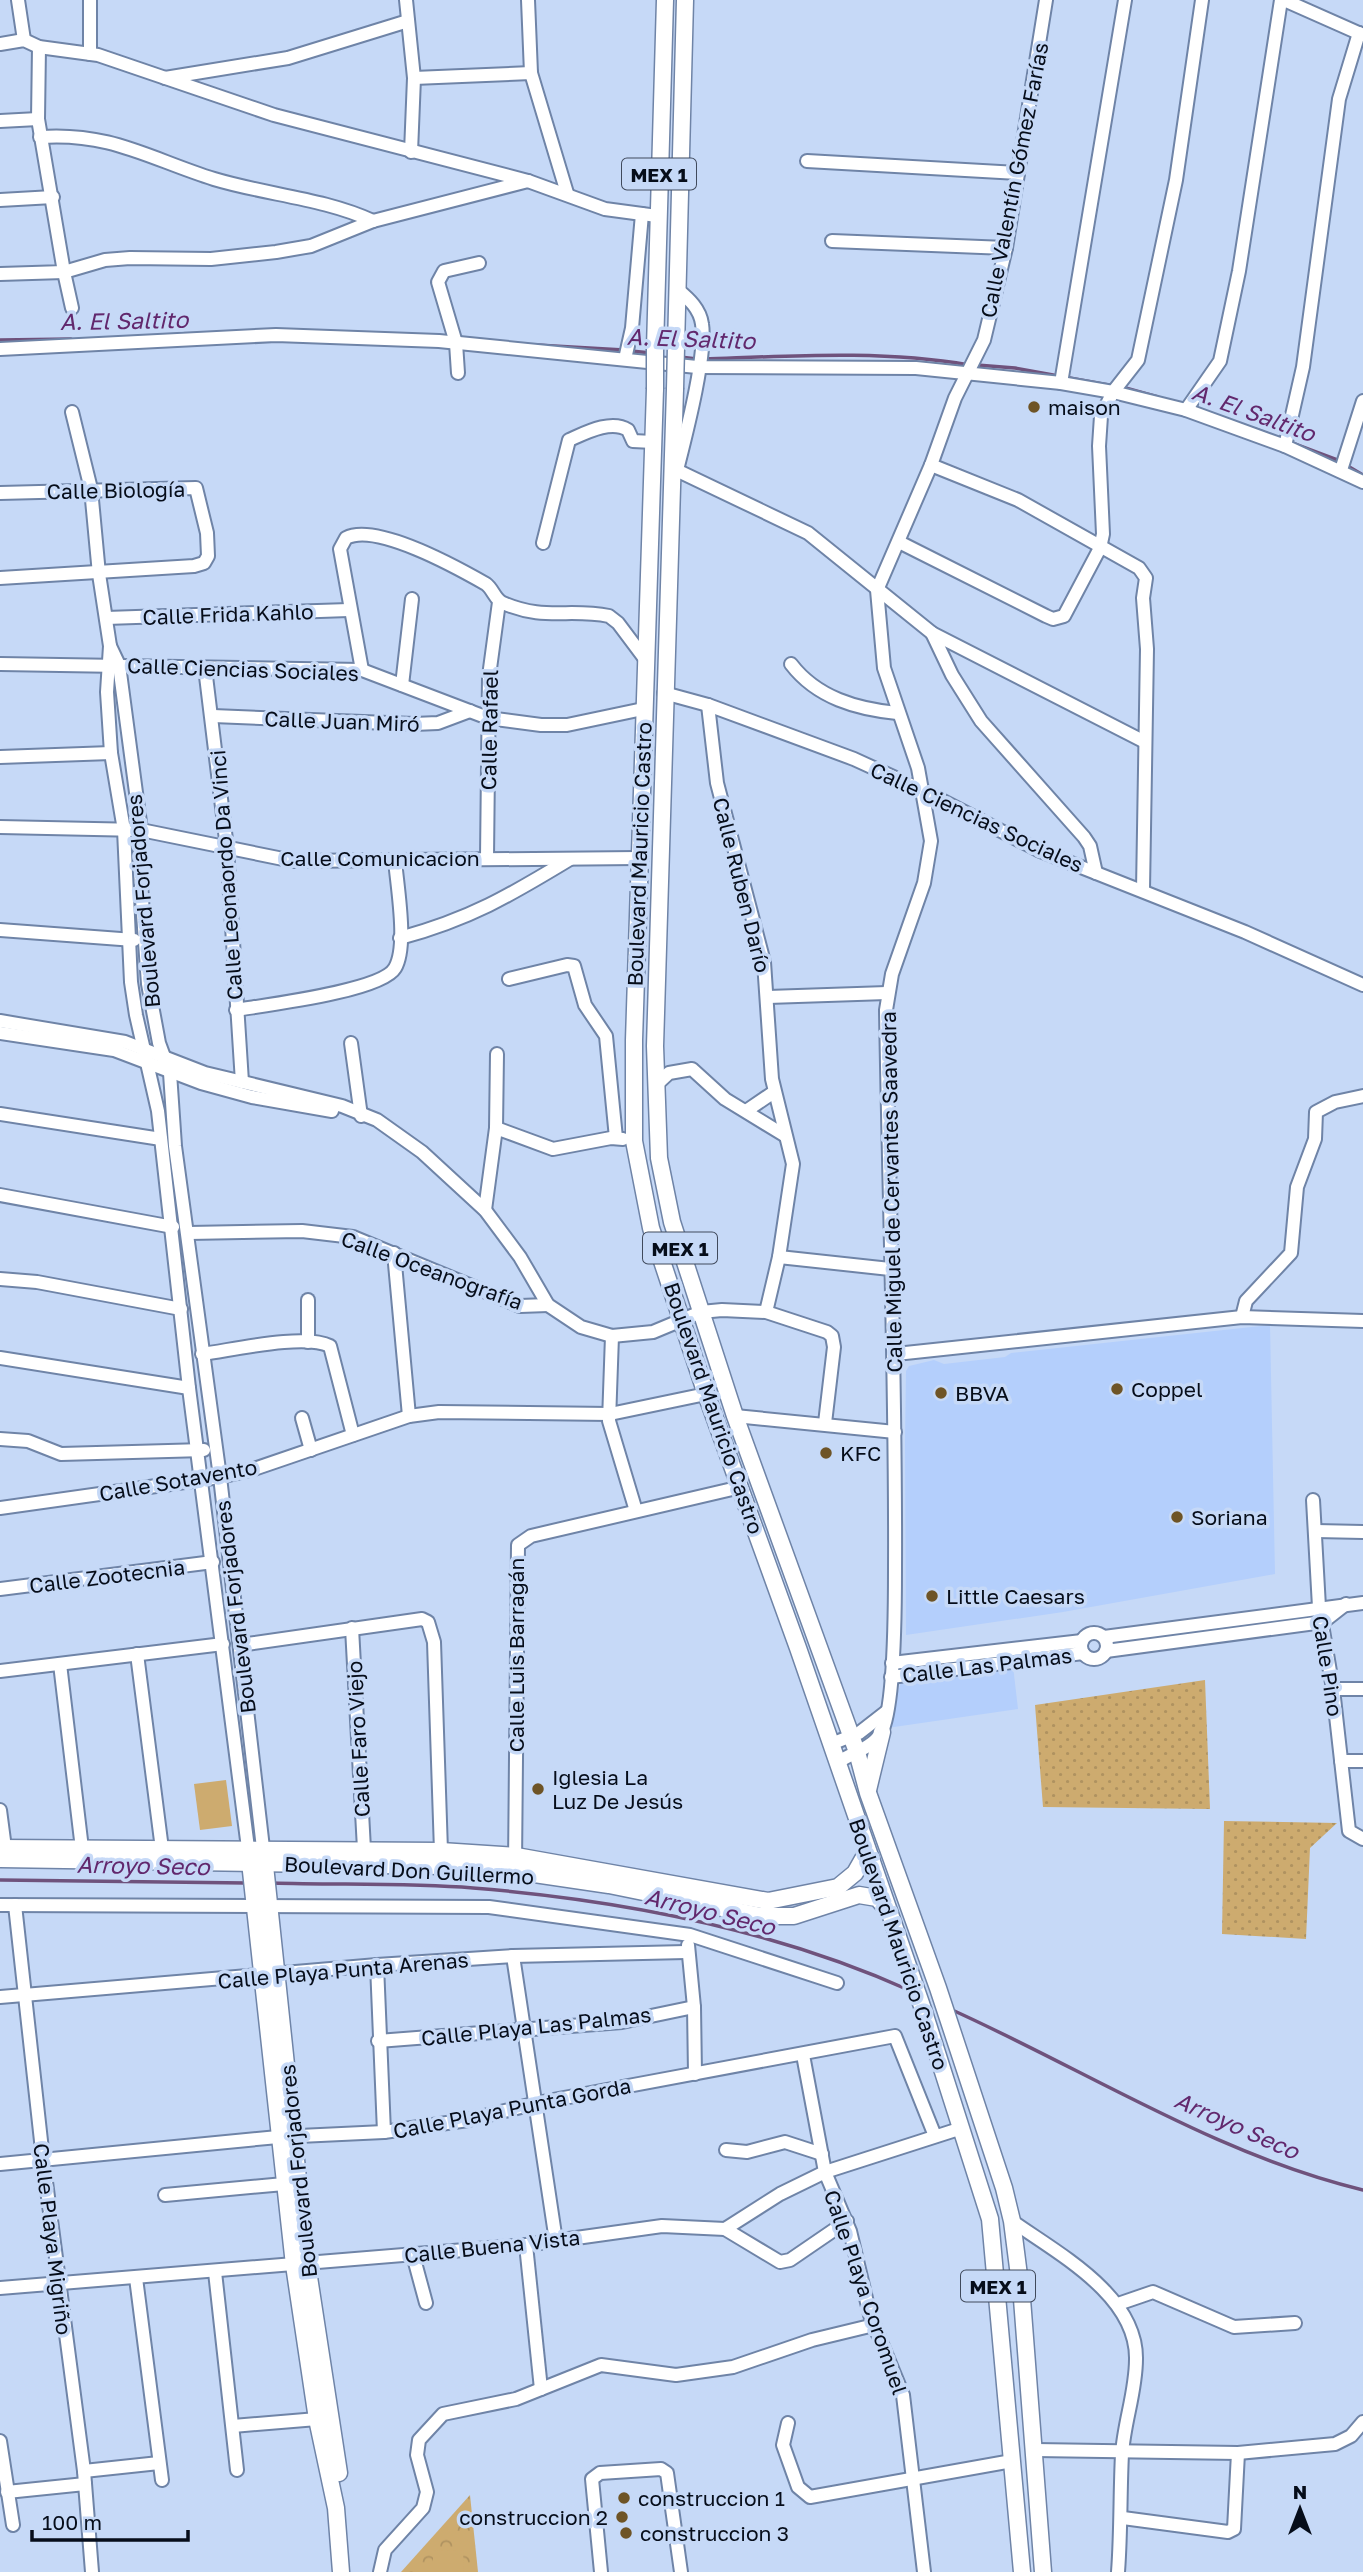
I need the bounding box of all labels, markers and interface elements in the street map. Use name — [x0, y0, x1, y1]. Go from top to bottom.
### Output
street label: Calle Valentín Gómez Farías — [975, 40, 1053, 320]
road number: MEX 1 — [622, 158, 696, 190]
water label: A. El Saltito — [60, 305, 190, 335]
water label: A. El Saltito — [626, 322, 757, 354]
water label: A. El Saltito — [1189, 377, 1320, 448]
place label: maison — [1048, 394, 1121, 420]
marker: maison — [1026, 399, 1042, 415]
street label: Calle Biología — [46, 476, 186, 504]
street label: Calle Frida Kahlo — [142, 598, 314, 630]
street label: Calle Ciencias Sociales — [127, 652, 359, 686]
street label: Calle Rafael — [475, 669, 503, 791]
street label: Calle Juan Miró — [264, 705, 420, 737]
street label: Boulevard Mauricio Castro — [621, 721, 657, 987]
street label: Calle Leonaordo Da Vinci — [204, 749, 248, 1001]
street label: Calle Ciencias Sociales — [866, 756, 1088, 878]
street label: Boulevard Forjadores — [121, 793, 165, 1009]
street label: Calle Ruben Darío — [708, 795, 776, 975]
street label: Calle Comunicacion — [280, 845, 480, 871]
street label: Calle Miguel de Cervantes Saavedra — [875, 1011, 907, 1373]
street label: Calle Oceanografía — [338, 1225, 526, 1315]
road number: MEX 1 — [643, 1232, 717, 1264]
street label: Boulevard Mauricio Castro — [659, 1279, 769, 1537]
place label: Coppel — [1131, 1376, 1203, 1402]
place label: BBVA — [955, 1380, 1009, 1406]
marker: Coppel — [1109, 1381, 1125, 1397]
marker: BBVA — [933, 1385, 949, 1401]
place label: KFC — [840, 1440, 881, 1466]
marker: KFC — [818, 1445, 834, 1461]
street label: Calle Sotavento — [97, 1453, 259, 1507]
street label: Boulevard Forjadores — [209, 1499, 261, 1715]
place label: Soriana — [1191, 1504, 1268, 1530]
marker: Soriana — [1169, 1509, 1185, 1525]
street label: Calle Zootecnia — [28, 1554, 186, 1598]
street label: Calle Luis Barragán — [503, 1558, 529, 1752]
place label: Little Caesars — [946, 1583, 1085, 1609]
marker: Little Caesars — [924, 1588, 940, 1604]
street label: Calle Pino — [1307, 1614, 1349, 1718]
street label: Calle Las Palmas — [901, 1642, 1073, 1688]
street label: Calle Faro Viejo — [341, 1660, 375, 1818]
place label: Iglesia La Luz De Jesús — [552, 1764, 683, 1814]
marker: Iglesia La Luz De Jesús — [530, 1781, 546, 1797]
street label: Boulevard Mauricio Castro — [844, 1815, 954, 2073]
water label: Arroyo Seco — [76, 1850, 211, 1880]
street label: Boulevard Don Guillermo — [283, 1850, 535, 1890]
water label: Arroyo Seco — [642, 1881, 779, 1941]
street label: Calle Playa Punta Arenas — [216, 1946, 470, 1994]
street label: Calle Playa Las Palmas — [420, 2001, 652, 2051]
street label: Boulevard Forjadores — [274, 2063, 322, 2279]
street label: Calle Playa Punta Gorda — [391, 2072, 633, 2144]
water label: Arroyo Seco — [1171, 2085, 1304, 2165]
street label: Calle Playa Migriño — [28, 2142, 78, 2336]
street label: Calle Playa Coromuel — [819, 2186, 913, 2398]
street label: Calle Buena Vista — [403, 2224, 581, 2268]
road number: MEX 1 — [961, 2270, 1035, 2302]
north arrow — [1265, 2474, 1335, 2544]
text: N — [1293, 2480, 1307, 2503]
place label: construccion 1 — [638, 2485, 785, 2511]
marker: construccion 1 — [616, 2490, 632, 2506]
scale bar — [32, 2498, 187, 2542]
place label: construccion 2 — [459, 2504, 608, 2530]
text: 100 m — [42, 2509, 102, 2535]
marker: construccion 2 — [614, 2509, 630, 2525]
place label: construccion 3 — [640, 2520, 789, 2546]
marker: construccion 3 — [618, 2525, 634, 2541]

